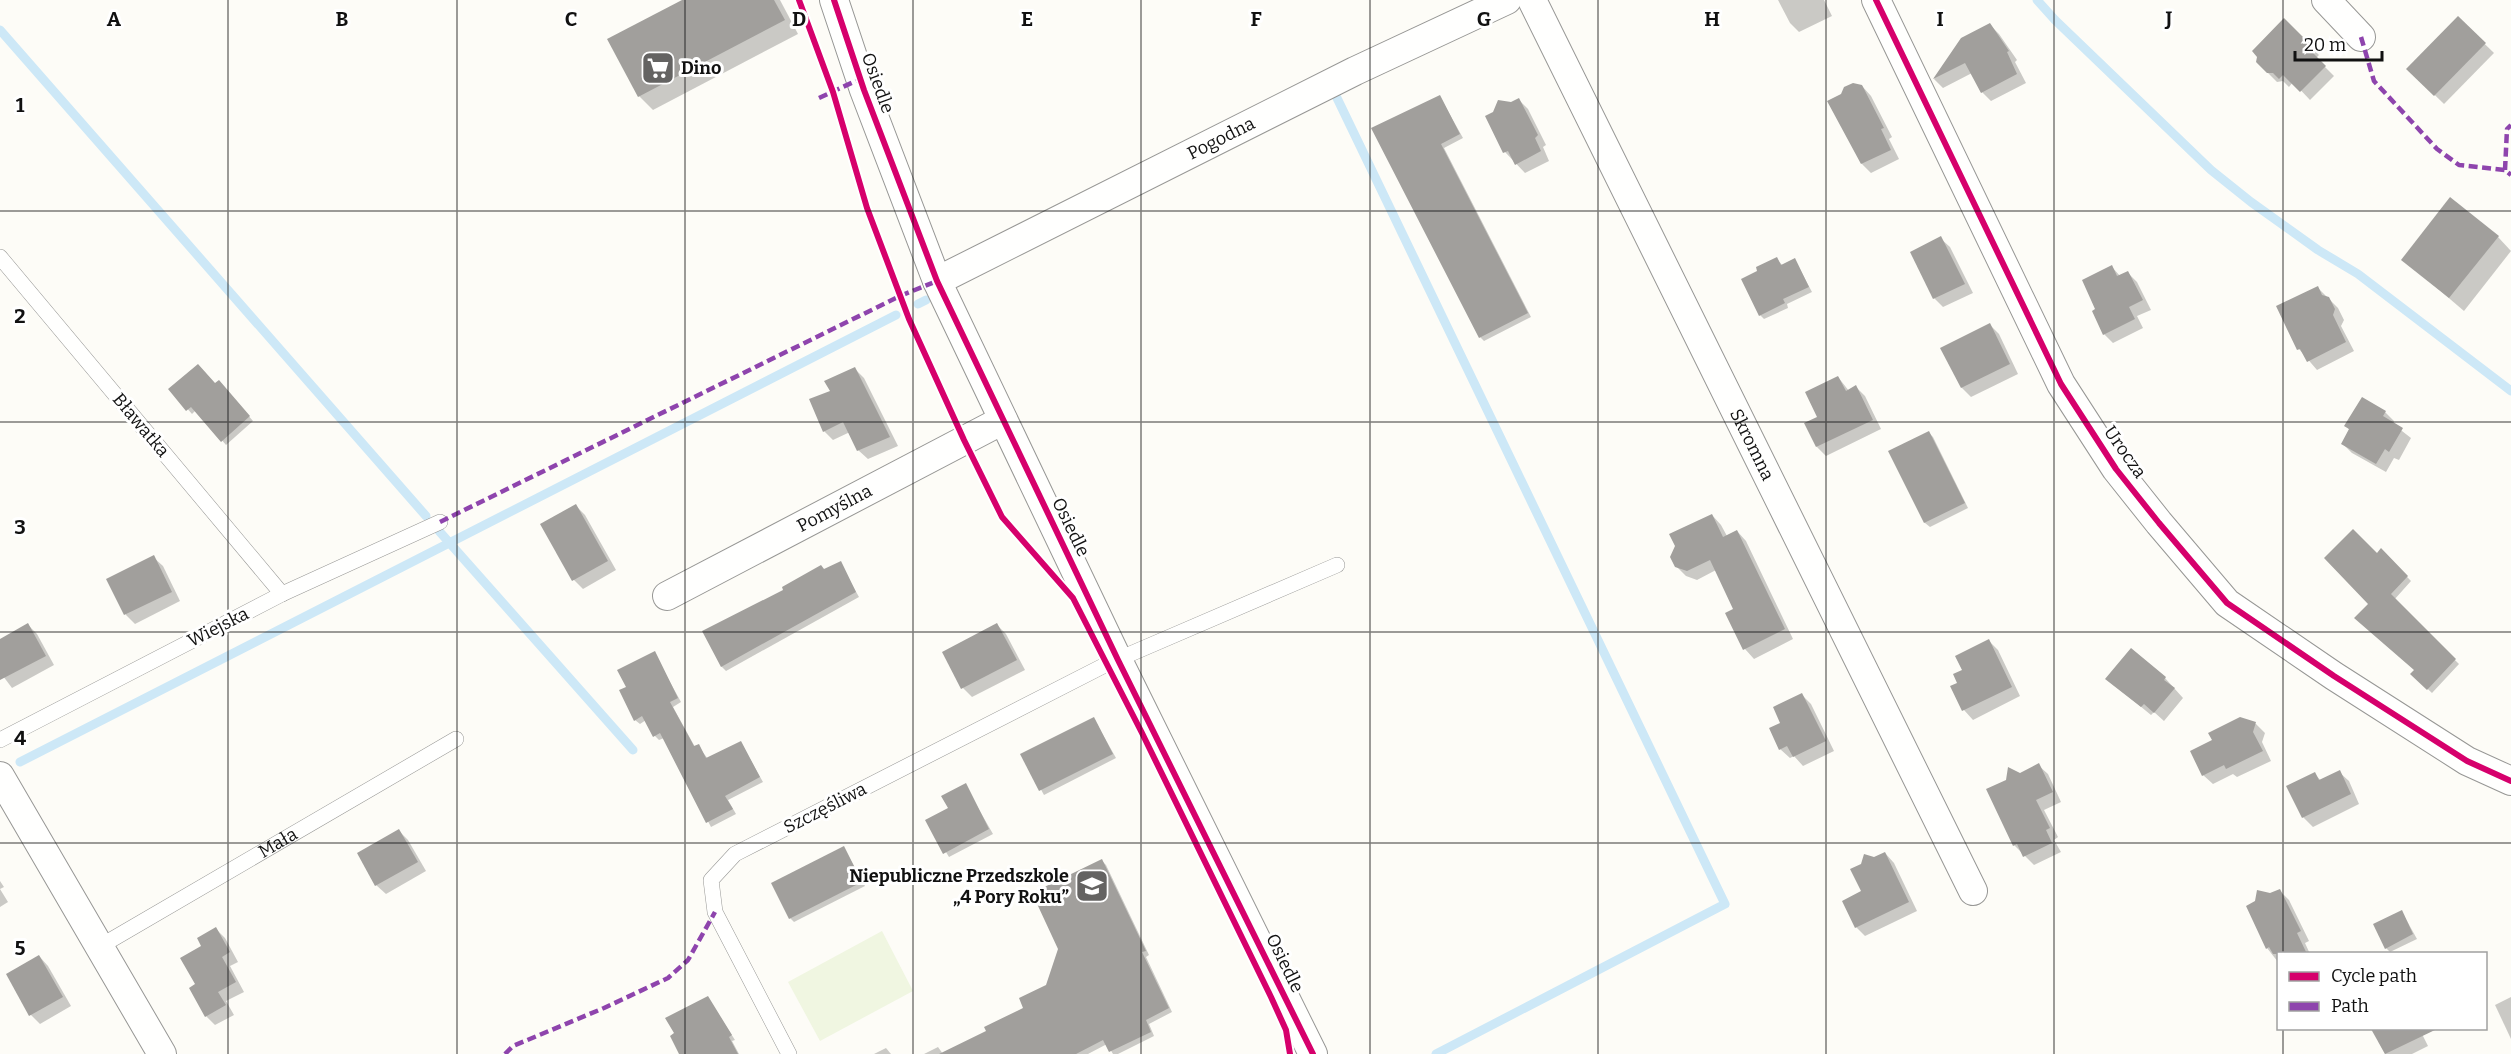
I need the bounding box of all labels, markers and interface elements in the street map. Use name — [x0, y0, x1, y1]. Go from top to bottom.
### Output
text: A — [107, 7, 122, 31]
text: B — [336, 7, 349, 31]
text: C — [565, 7, 577, 31]
text: D — [792, 7, 806, 31]
text: E — [1021, 7, 1033, 31]
text: F — [1250, 7, 1262, 31]
text: G — [1477, 7, 1491, 31]
text: H — [1704, 7, 1720, 31]
text: I — [1936, 7, 1944, 31]
text: J — [2165, 7, 2173, 31]
scale bar — [2295, 24, 2382, 62]
text: 20 m — [2304, 34, 2346, 56]
supermarket icon: Dino — [640, 50, 676, 86]
street label: Osiedle — [857, 50, 899, 116]
place label: Dino — [681, 57, 721, 79]
text: 1 — [16, 93, 25, 117]
street label: Pogodna — [1184, 112, 1259, 164]
text: 2 — [14, 304, 26, 328]
street label: Bławatka — [108, 389, 174, 462]
street label: Skromna — [1725, 405, 1779, 484]
street label: Urocza — [2099, 421, 2151, 483]
street label: Pomyślna — [793, 480, 876, 537]
street label: Osiedle — [1047, 494, 1095, 560]
text: 3 — [14, 515, 26, 539]
street label: Wiejska — [184, 602, 252, 652]
text: 4 — [14, 726, 26, 750]
street label: Szczęśliwa — [780, 778, 870, 838]
street label: Mała — [254, 823, 301, 863]
place label: Niepubliczne Przedszkole „4 Pory Roku” — [849, 865, 1069, 908]
school or university icon: Niepubliczne Przedszkole „4 Pory Roku” — [1074, 868, 1110, 904]
street label: Osiedle — [1261, 930, 1309, 996]
text: 5 — [15, 936, 26, 960]
legend — [2277, 952, 2487, 1030]
text: Cycle path — [2331, 965, 2417, 987]
text: Path — [2331, 995, 2369, 1017]

